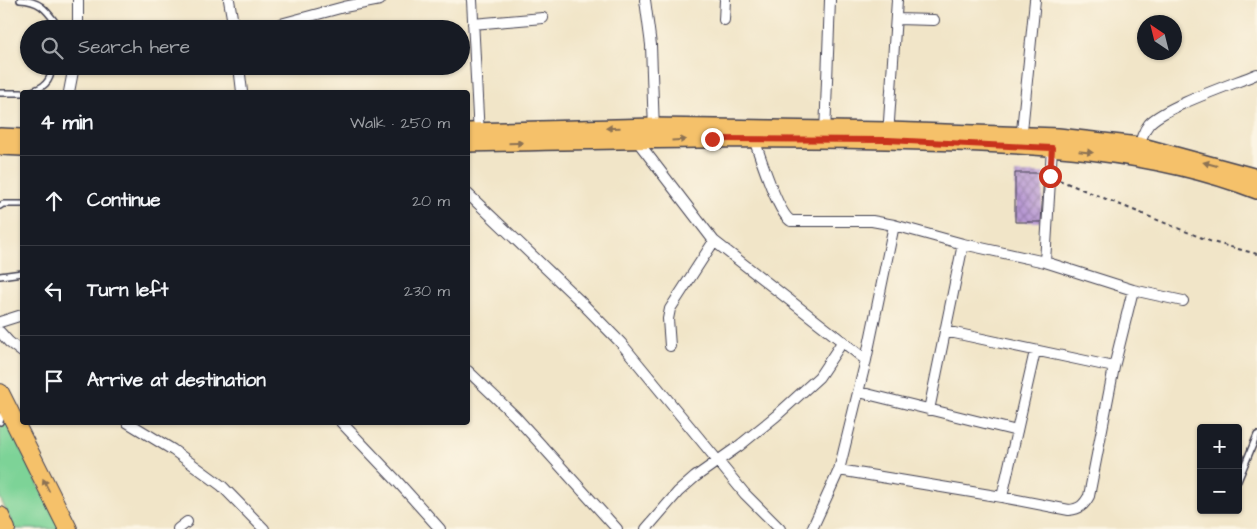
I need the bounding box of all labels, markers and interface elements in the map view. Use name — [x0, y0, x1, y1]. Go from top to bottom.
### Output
north arrow — [1137, 15, 1182, 60]
search box — [20, 20, 470, 75]
icon: search — [38, 34, 66, 62]
text: Search here — [78, 34, 190, 61]
text: 4 min — [40, 108, 93, 137]
text: Walk · 250 m — [350, 112, 450, 134]
one-way arrow — [605, 124, 621, 132]
route end — [701, 128, 724, 151]
one-way arrow — [671, 136, 687, 144]
one-way arrow — [508, 139, 524, 147]
one-way arrow — [1078, 148, 1094, 156]
one-way arrow — [1203, 160, 1218, 168]
route start — [1039, 165, 1062, 188]
icon: ahead — [40, 187, 68, 215]
text: Continue — [87, 187, 161, 214]
text: 20 m — [412, 190, 450, 212]
icon: left — [40, 277, 68, 305]
text: Turn left — [87, 277, 168, 304]
text: 230 m — [404, 280, 450, 302]
icon: arrive — [40, 367, 68, 395]
text: Arrive at destination — [87, 367, 266, 394]
map controls — [1197, 424, 1242, 514]
button: + — [1197, 424, 1242, 469]
button: − — [1197, 469, 1242, 514]
one-way arrow — [42, 478, 50, 492]

